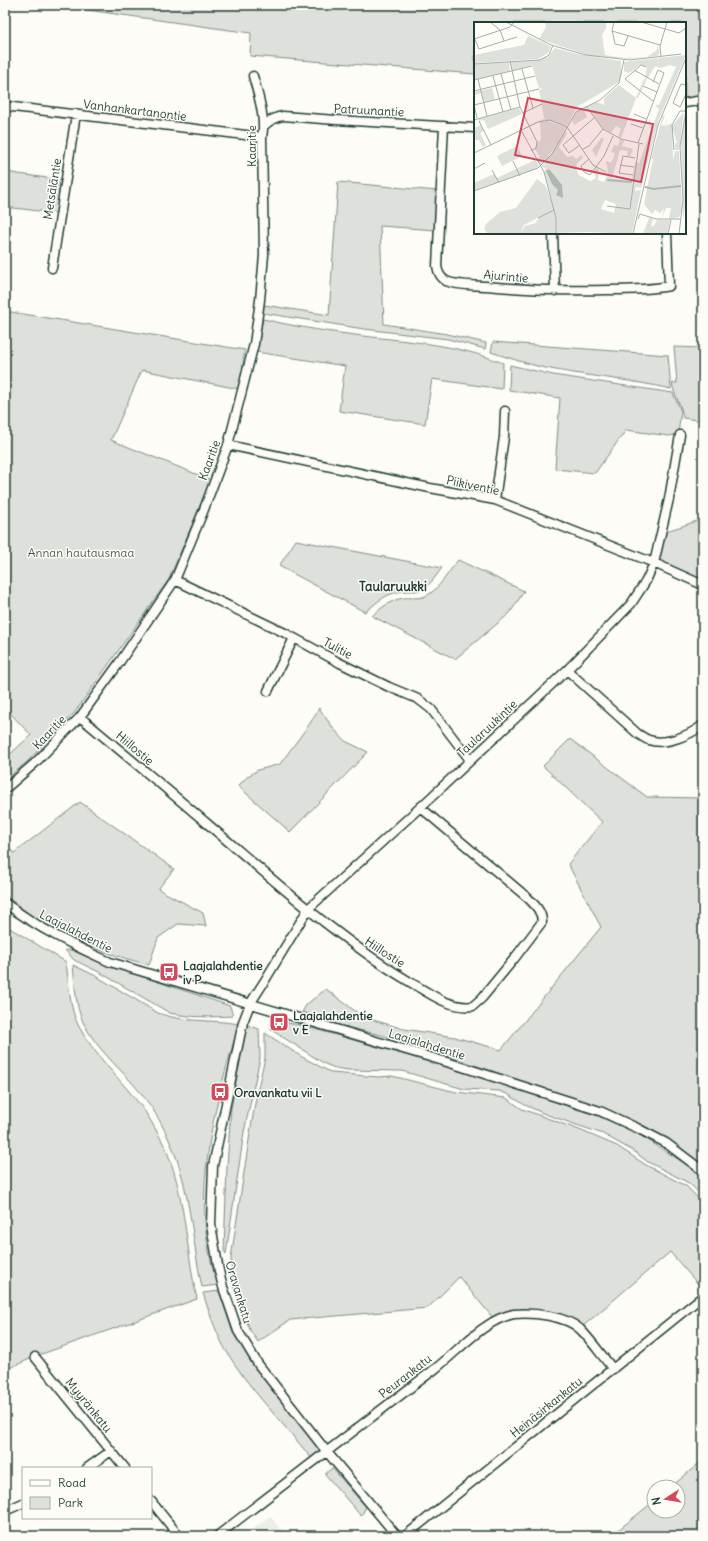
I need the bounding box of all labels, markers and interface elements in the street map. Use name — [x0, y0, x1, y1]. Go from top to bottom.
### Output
inset map — [474, 22, 686, 234]
street label: Vanhankartanontie — [82, 96, 188, 124]
street label: Patruunantie — [333, 101, 405, 119]
street label: Kaaritie — [244, 125, 259, 167]
street label: Metsäläntie — [40, 157, 64, 221]
street label: Ajurintie — [483, 267, 529, 285]
street label: Kaaritie — [195, 438, 223, 482]
street label: Piikiventie — [445, 472, 501, 498]
park label: Annan hautausmaa — [28, 545, 134, 560]
district label: Taularuukki — [359, 578, 427, 595]
street label: Tulitie — [321, 634, 355, 662]
street label: Taularuukintie — [454, 696, 520, 760]
street label: Kaaritie — [29, 712, 69, 752]
street label: Hiillostie — [113, 728, 157, 768]
street label: Laajalahdentie — [37, 906, 115, 956]
street label: Hiillostie — [362, 934, 408, 970]
place label: Laajalahdentie iv P — [183, 958, 263, 987]
bus stop icon: Laajalahdentie iv P — [158, 961, 180, 983]
place label: Laajalahdentie v E — [293, 1008, 373, 1037]
bus stop icon: Laajalahdentie v E — [268, 1011, 290, 1033]
street label: Laajalahdentie — [387, 1025, 467, 1063]
bus stop icon: Oravankatu vii L — [209, 1081, 231, 1103]
place label: Oravankatu vii L — [234, 1085, 322, 1100]
street label: Oravankatu — [222, 1259, 256, 1325]
street label: Peurankatu — [376, 1351, 434, 1401]
street label: Heinäsirkankatu — [507, 1373, 585, 1441]
street label: Myyränkatu — [62, 1375, 116, 1435]
legend — [22, 1467, 152, 1519]
text: Road — [58, 1475, 86, 1490]
north arrow — [646, 1479, 686, 1519]
text: Park — [58, 1495, 83, 1510]
text: N — [649, 1496, 664, 1506]

